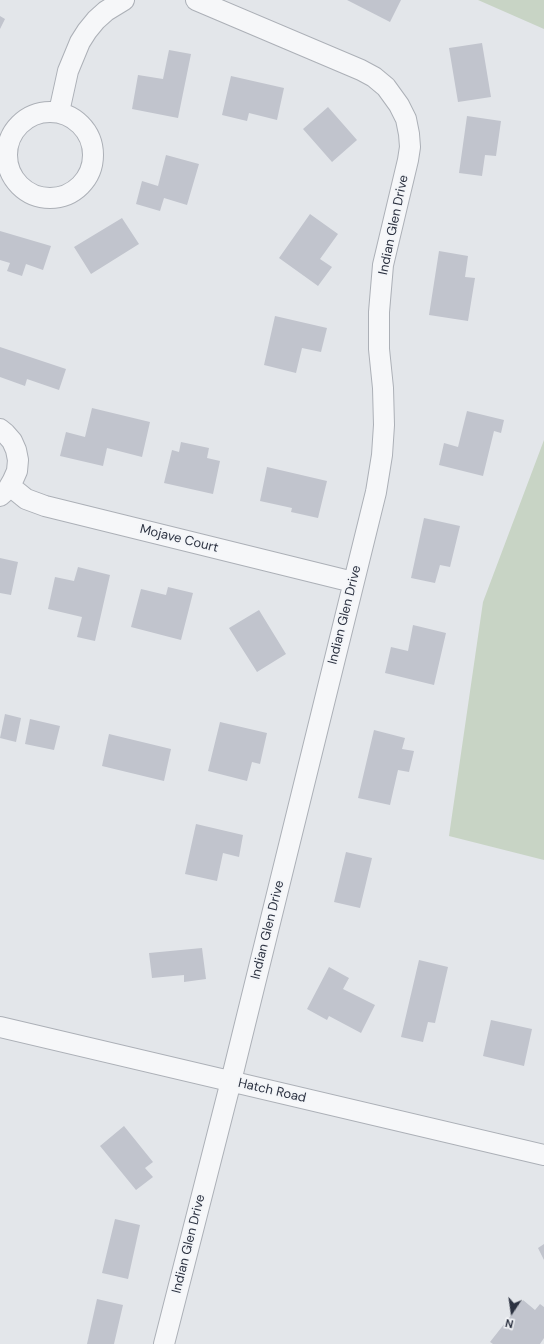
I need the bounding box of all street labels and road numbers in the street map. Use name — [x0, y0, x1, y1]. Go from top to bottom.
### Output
street label: Indian Glen Drive — [376, 174, 412, 276]
street label: Mojave Court — [138, 522, 220, 556]
street label: Indian Glen Drive — [325, 564, 365, 666]
street label: Indian Glen Drive — [248, 879, 288, 981]
street label: Hatch Road — [236, 1076, 308, 1106]
street label: Indian Glen Drive — [169, 1193, 209, 1295]

